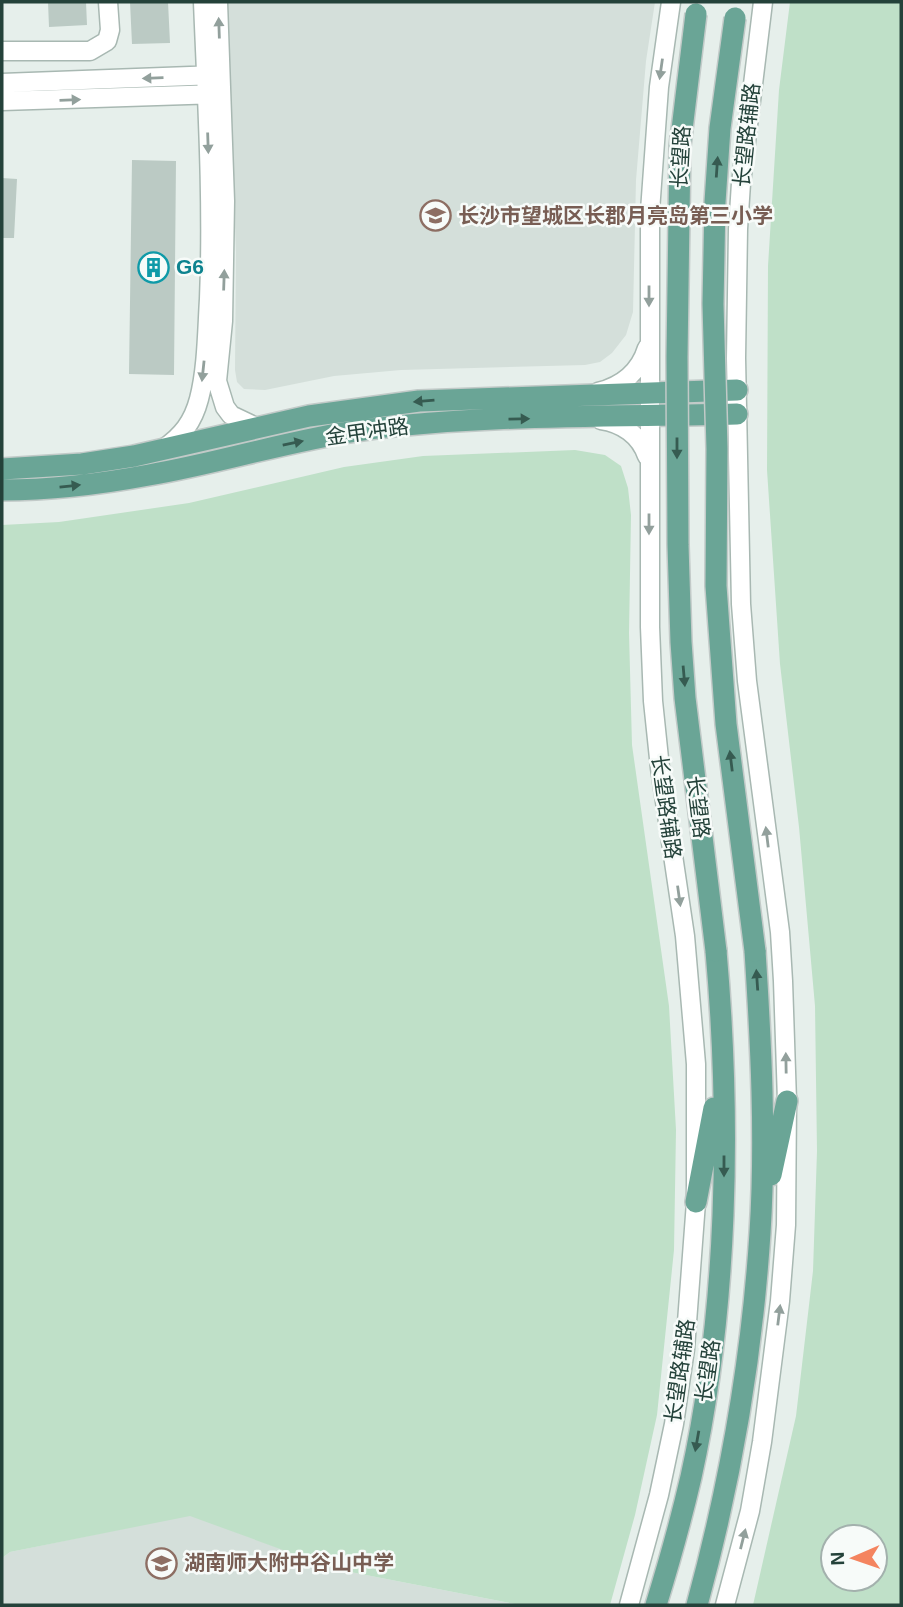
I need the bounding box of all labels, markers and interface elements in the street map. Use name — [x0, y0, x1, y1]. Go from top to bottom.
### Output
one-way arrow — [214, 17, 225, 39]
one-way arrow — [656, 58, 667, 80]
one-way arrow — [142, 72, 164, 83]
street label: 长望路辅路 — [730, 82, 763, 188]
one-way arrow — [59, 95, 81, 106]
street label: 长望路 — [667, 125, 694, 189]
one-way arrow — [203, 133, 214, 155]
one-way arrow — [712, 156, 723, 178]
school or university icon: 长沙市望城区长郡月亮岛第三小学 — [418, 199, 452, 233]
place label: 长沙市望城区长郡月亮岛第三小学 — [458, 204, 773, 227]
building icon: G6 — [136, 250, 170, 284]
place label: G6 — [176, 255, 204, 278]
one-way arrow — [219, 269, 230, 291]
one-way arrow — [643, 285, 655, 307]
one-way arrow — [197, 360, 208, 382]
one-way arrow — [412, 396, 434, 407]
street label: 金甲冲路 — [324, 414, 410, 449]
one-way arrow — [508, 414, 530, 425]
one-way arrow — [282, 438, 304, 449]
one-way arrow — [672, 438, 683, 460]
one-way arrow — [59, 481, 81, 492]
one-way arrow — [644, 513, 655, 535]
one-way arrow — [679, 665, 690, 687]
one-way arrow — [726, 750, 737, 772]
street label: 长望路辅路 — [648, 753, 685, 861]
street label: 长望路 — [683, 774, 714, 840]
one-way arrow — [761, 826, 772, 848]
one-way arrow — [674, 886, 685, 908]
one-way arrow — [751, 968, 762, 990]
one-way arrow — [780, 1052, 792, 1074]
one-way arrow — [718, 1156, 729, 1178]
one-way arrow — [773, 1304, 784, 1326]
street label: 长望路辅路 — [661, 1317, 698, 1425]
street label: 长望路 — [692, 1338, 723, 1404]
one-way arrow — [691, 1430, 702, 1452]
north arrow — [819, 1523, 889, 1593]
one-way arrow — [738, 1528, 749, 1550]
school or university icon: 湖南师大附中谷山中学 — [144, 1546, 178, 1580]
place label: 湖南师大附中谷山中学 — [184, 1551, 394, 1574]
text: N — [827, 1551, 848, 1566]

